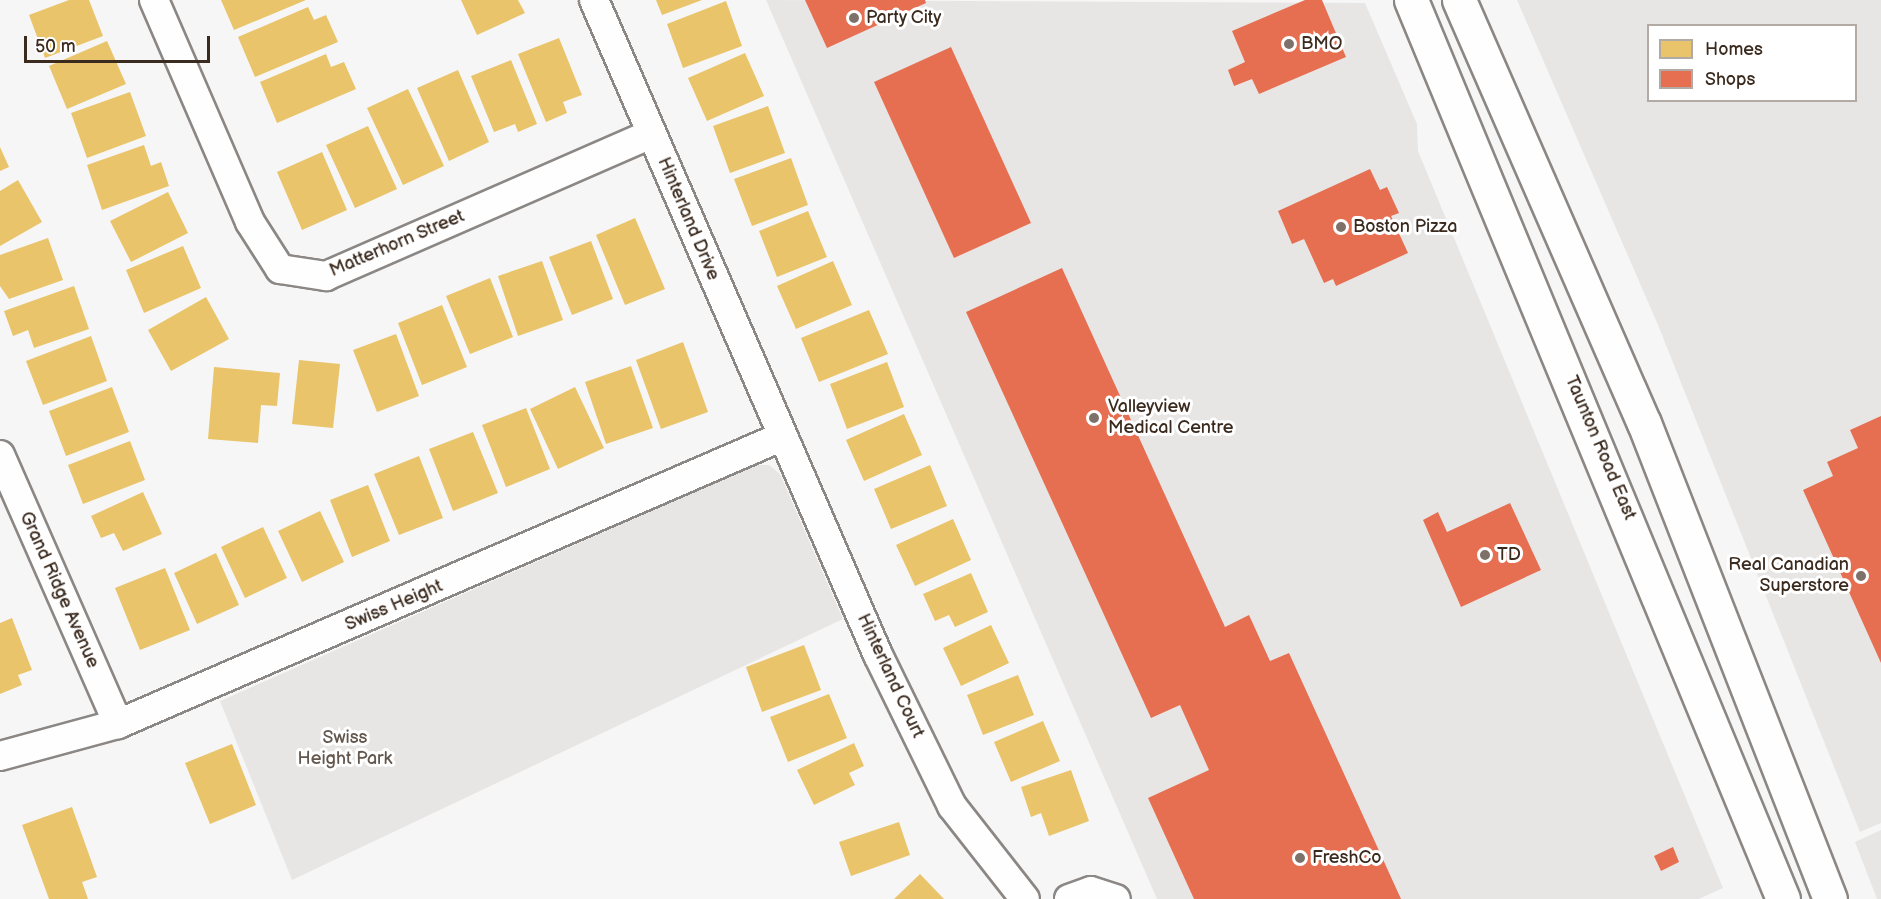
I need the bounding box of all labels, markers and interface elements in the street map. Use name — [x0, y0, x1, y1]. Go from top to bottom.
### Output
place label: Party City — [866, 7, 943, 29]
marker: Party City — [847, 11, 861, 25]
scale bar — [27, 24, 213, 62]
legend — [1647, 24, 1857, 102]
place label: BMO — [1301, 33, 1343, 55]
text: 50 m — [35, 36, 76, 57]
marker: BMO — [1282, 37, 1296, 51]
text: Homes — [1705, 39, 1763, 60]
text: Shops — [1705, 69, 1755, 90]
street label: Hinterland Drive — [652, 154, 724, 284]
street label: Matterhorn Street — [326, 206, 468, 282]
place label: Boston Pizza — [1353, 216, 1457, 238]
marker: Boston Pizza — [1334, 220, 1348, 234]
street label: Taunton Road East — [1560, 373, 1640, 523]
place label: Valleyview Medical Centre — [1108, 397, 1233, 440]
marker: Valleyview Medical Centre — [1085, 409, 1103, 427]
street label: Grand Ridge Avenue — [15, 508, 103, 672]
place label: TD — [1497, 544, 1521, 566]
marker: TD — [1478, 548, 1492, 562]
place label: Real Canadian Superstore — [1728, 555, 1849, 598]
marker: Real Canadian Superstore — [1854, 569, 1868, 583]
street label: Swiss Height — [342, 576, 446, 636]
street label: Hinterland Court — [852, 611, 928, 741]
park label: Swiss Height Park — [298, 728, 392, 771]
place label: FreshCo — [1312, 847, 1381, 869]
marker: FreshCo — [1293, 851, 1307, 865]

